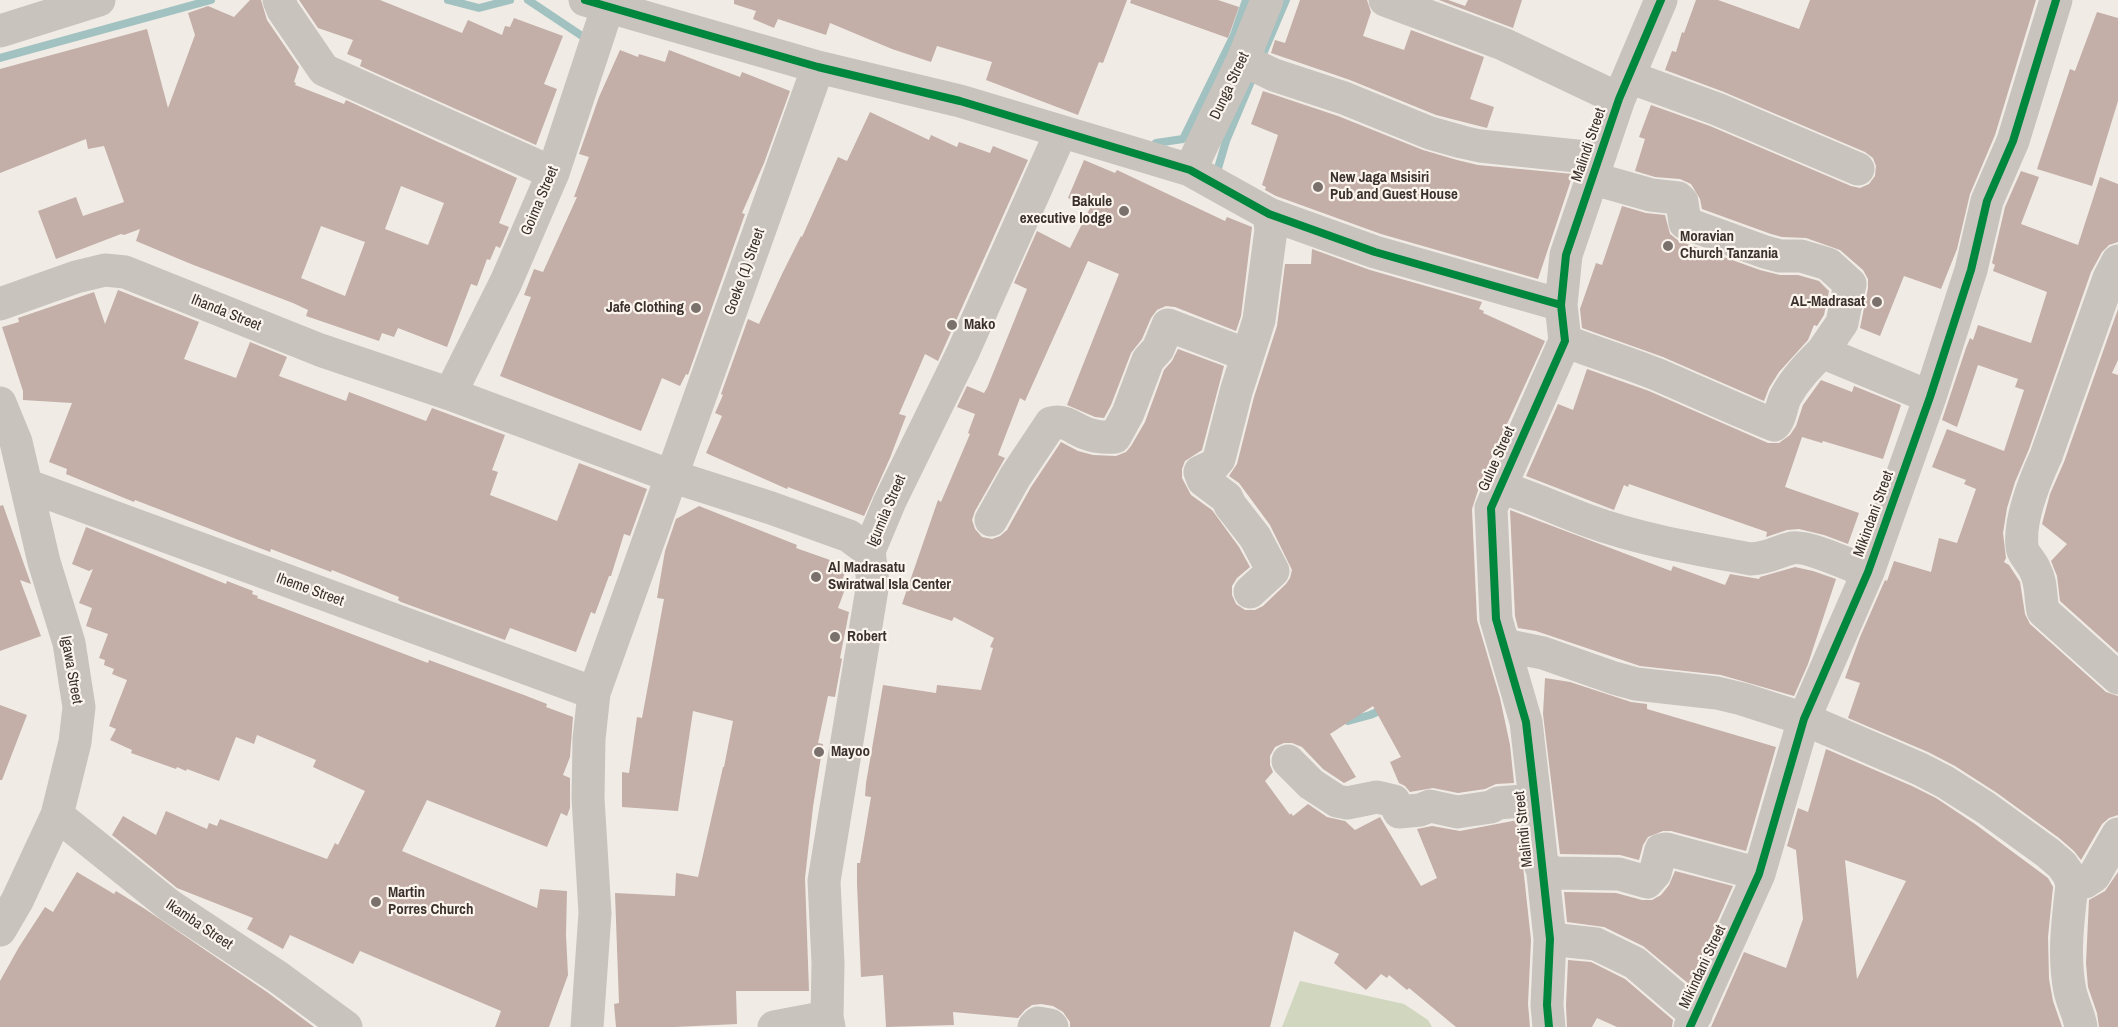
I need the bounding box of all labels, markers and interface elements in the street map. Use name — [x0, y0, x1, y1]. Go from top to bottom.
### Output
street label: Dunga Street — [1207, 49, 1253, 123]
street label: Malindi Street — [1568, 106, 1610, 184]
street label: Goima Street — [517, 164, 563, 238]
place label: New Jaga Msisiri Pub and Guest House — [1330, 169, 1458, 204]
marker: New Jaga Msisiri Pub and Guest House — [1311, 180, 1325, 194]
place label: Bakule executive lodge — [1020, 193, 1112, 228]
marker: Bakule executive lodge — [1117, 204, 1131, 218]
street label: Goeke (1) Street — [721, 226, 769, 318]
place label: Moravian Church Tanzania — [1680, 228, 1778, 263]
marker: Moravian Church Tanzania — [1661, 239, 1675, 253]
street label: Ihanda Street — [188, 291, 264, 335]
place label: AL-Madrasat — [1791, 293, 1865, 311]
marker: AL-Madrasat — [1870, 295, 1884, 309]
place label: Jafe Clothing — [606, 299, 684, 317]
marker: Jafe Clothing — [689, 301, 703, 315]
place label: Mako — [964, 316, 995, 334]
marker: Mako — [945, 318, 959, 332]
street label: Gulue Street — [1475, 424, 1519, 494]
street label: Mikindani Street — [1850, 469, 1898, 559]
street label: Igumila Street — [864, 472, 910, 550]
place label: Al Madrasatu Swiratwal Isla Center — [828, 559, 951, 594]
street label: Iheme Street — [274, 569, 346, 611]
marker: Al Madrasatu Swiratwal Isla Center — [809, 570, 823, 584]
place label: Robert — [847, 628, 887, 646]
marker: Robert — [828, 630, 842, 644]
street label: Igawa Street — [56, 634, 86, 706]
place label: Mayoo — [831, 743, 870, 761]
marker: Mayoo — [812, 745, 826, 759]
street label: Malindi Street — [1511, 790, 1537, 868]
place label: Martin Porres Church — [388, 884, 473, 919]
marker: Martin Porres Church — [369, 895, 383, 909]
street label: Ikamba Street — [162, 896, 236, 954]
street label: Mikindani Street — [1676, 922, 1730, 1012]

